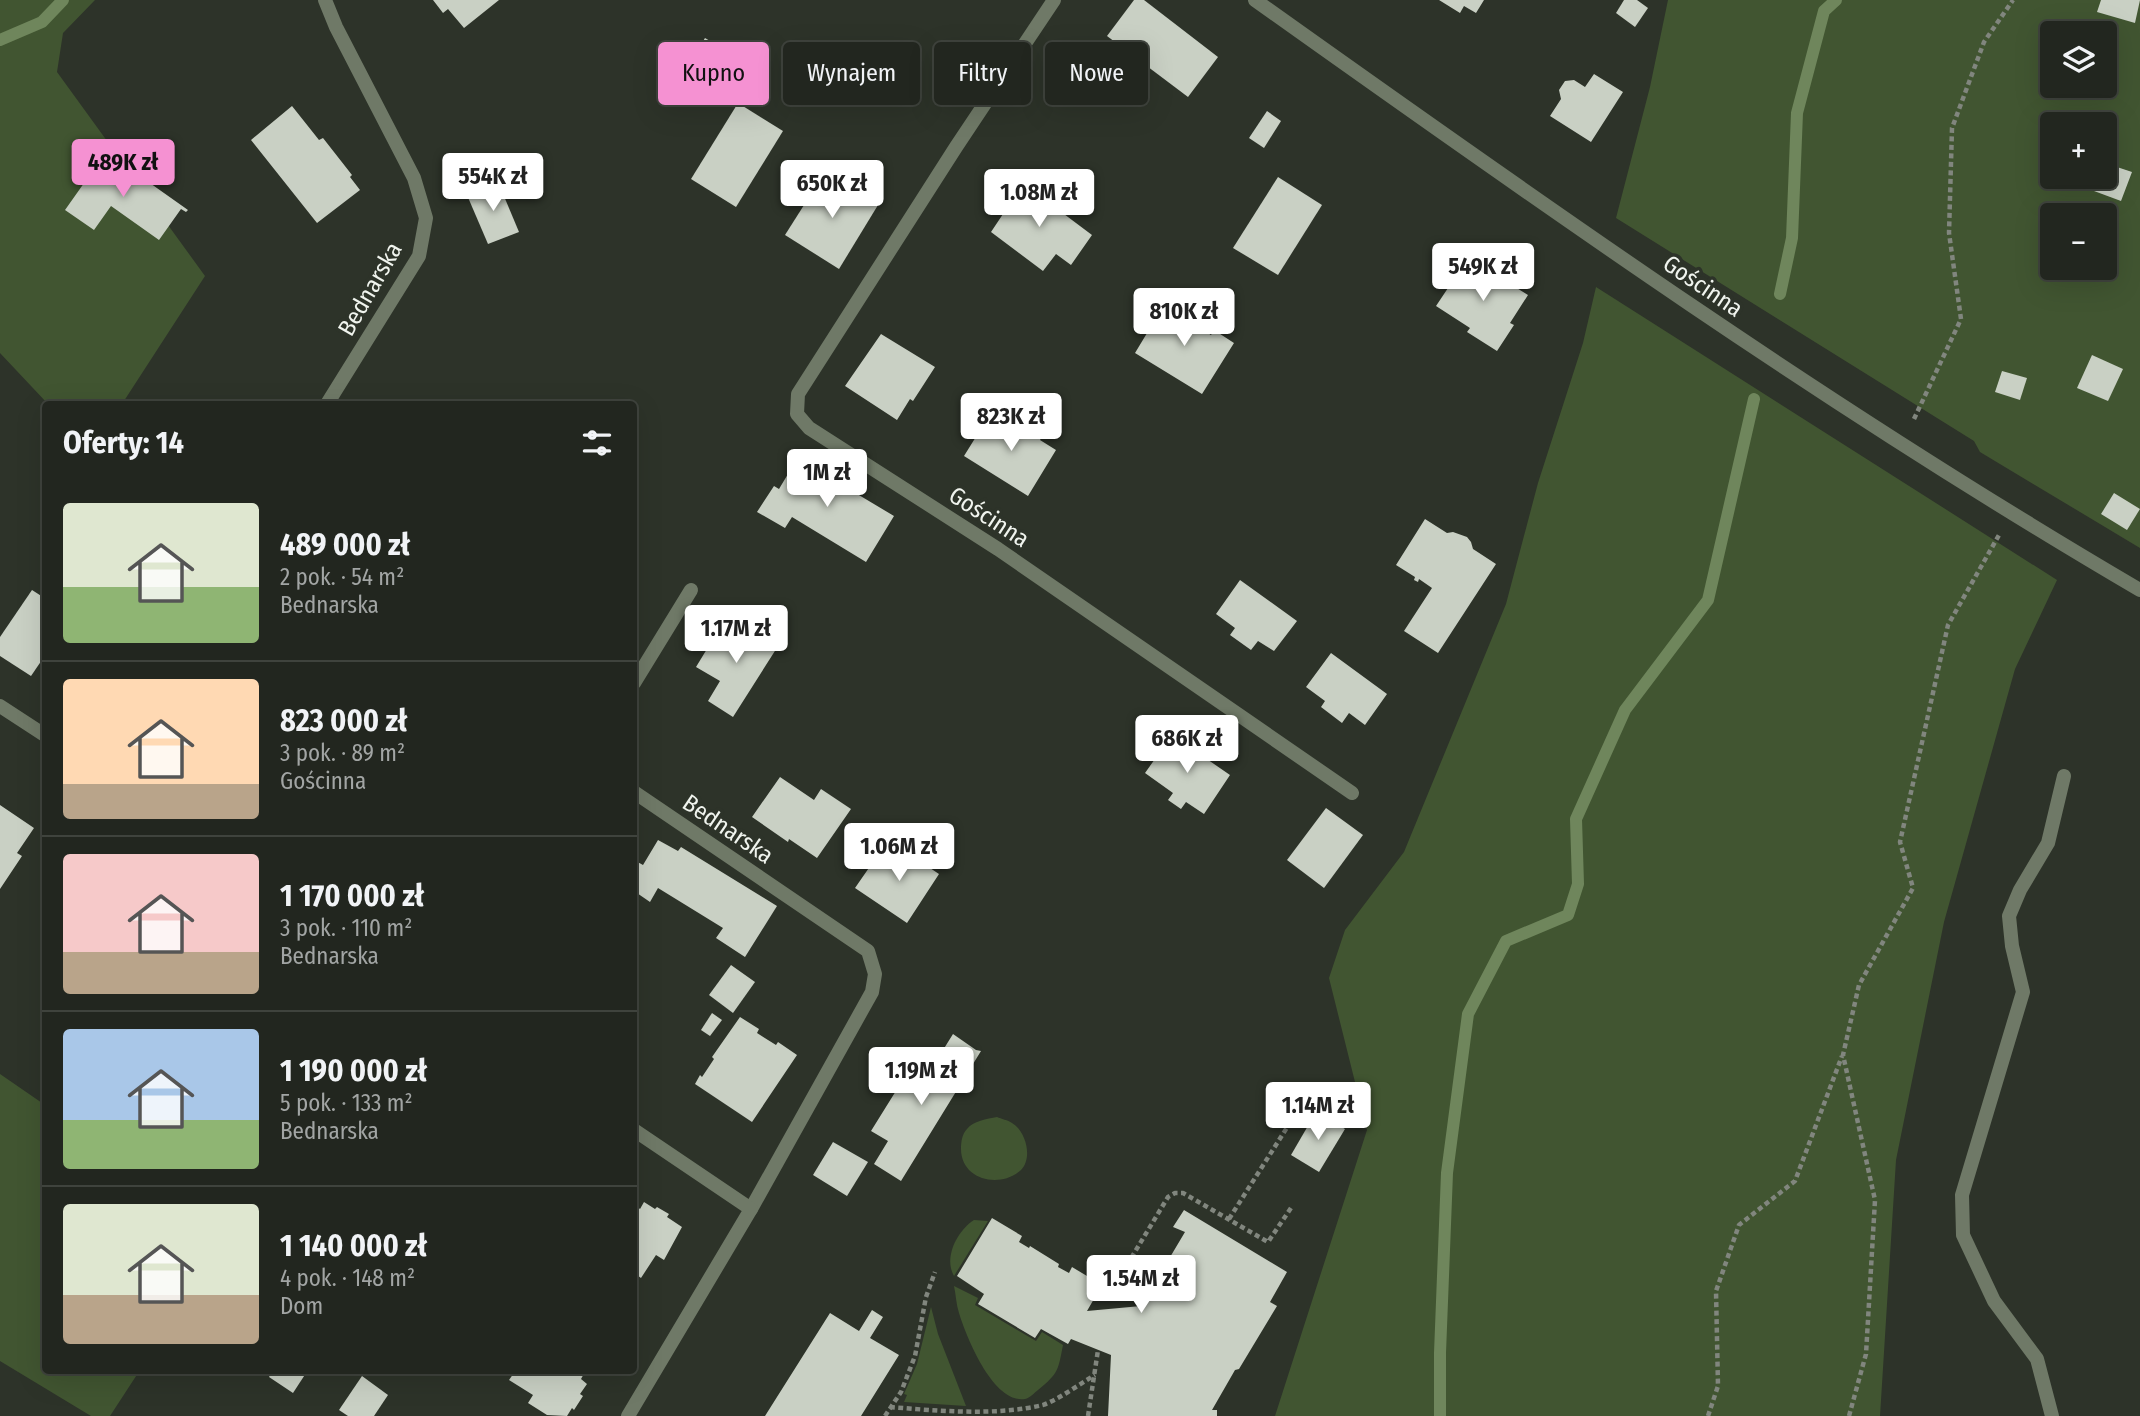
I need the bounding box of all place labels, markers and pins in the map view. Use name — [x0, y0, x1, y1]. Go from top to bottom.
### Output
pin: 489K zł — [58, 140, 188, 199]
pin: 554K zł — [428, 154, 558, 213]
pin: 650K zł — [767, 160, 897, 220]
pin: 1.08M zł — [967, 170, 1111, 229]
pin: 549K zł — [1418, 244, 1548, 303]
pin: 810K zł — [1119, 288, 1249, 348]
pin: 823K zł — [946, 393, 1076, 453]
pin: 1M zł — [778, 449, 876, 509]
pin: 1.17M zł — [664, 606, 808, 665]
pin: 686K zł — [1122, 716, 1252, 775]
pin: 1.06M zł — [827, 824, 971, 883]
pin: 1.19M zł — [849, 1048, 993, 1107]
pin: 1.14M zł — [1246, 1082, 1390, 1142]
pin: 1.54M zł — [1069, 1256, 1213, 1315]

